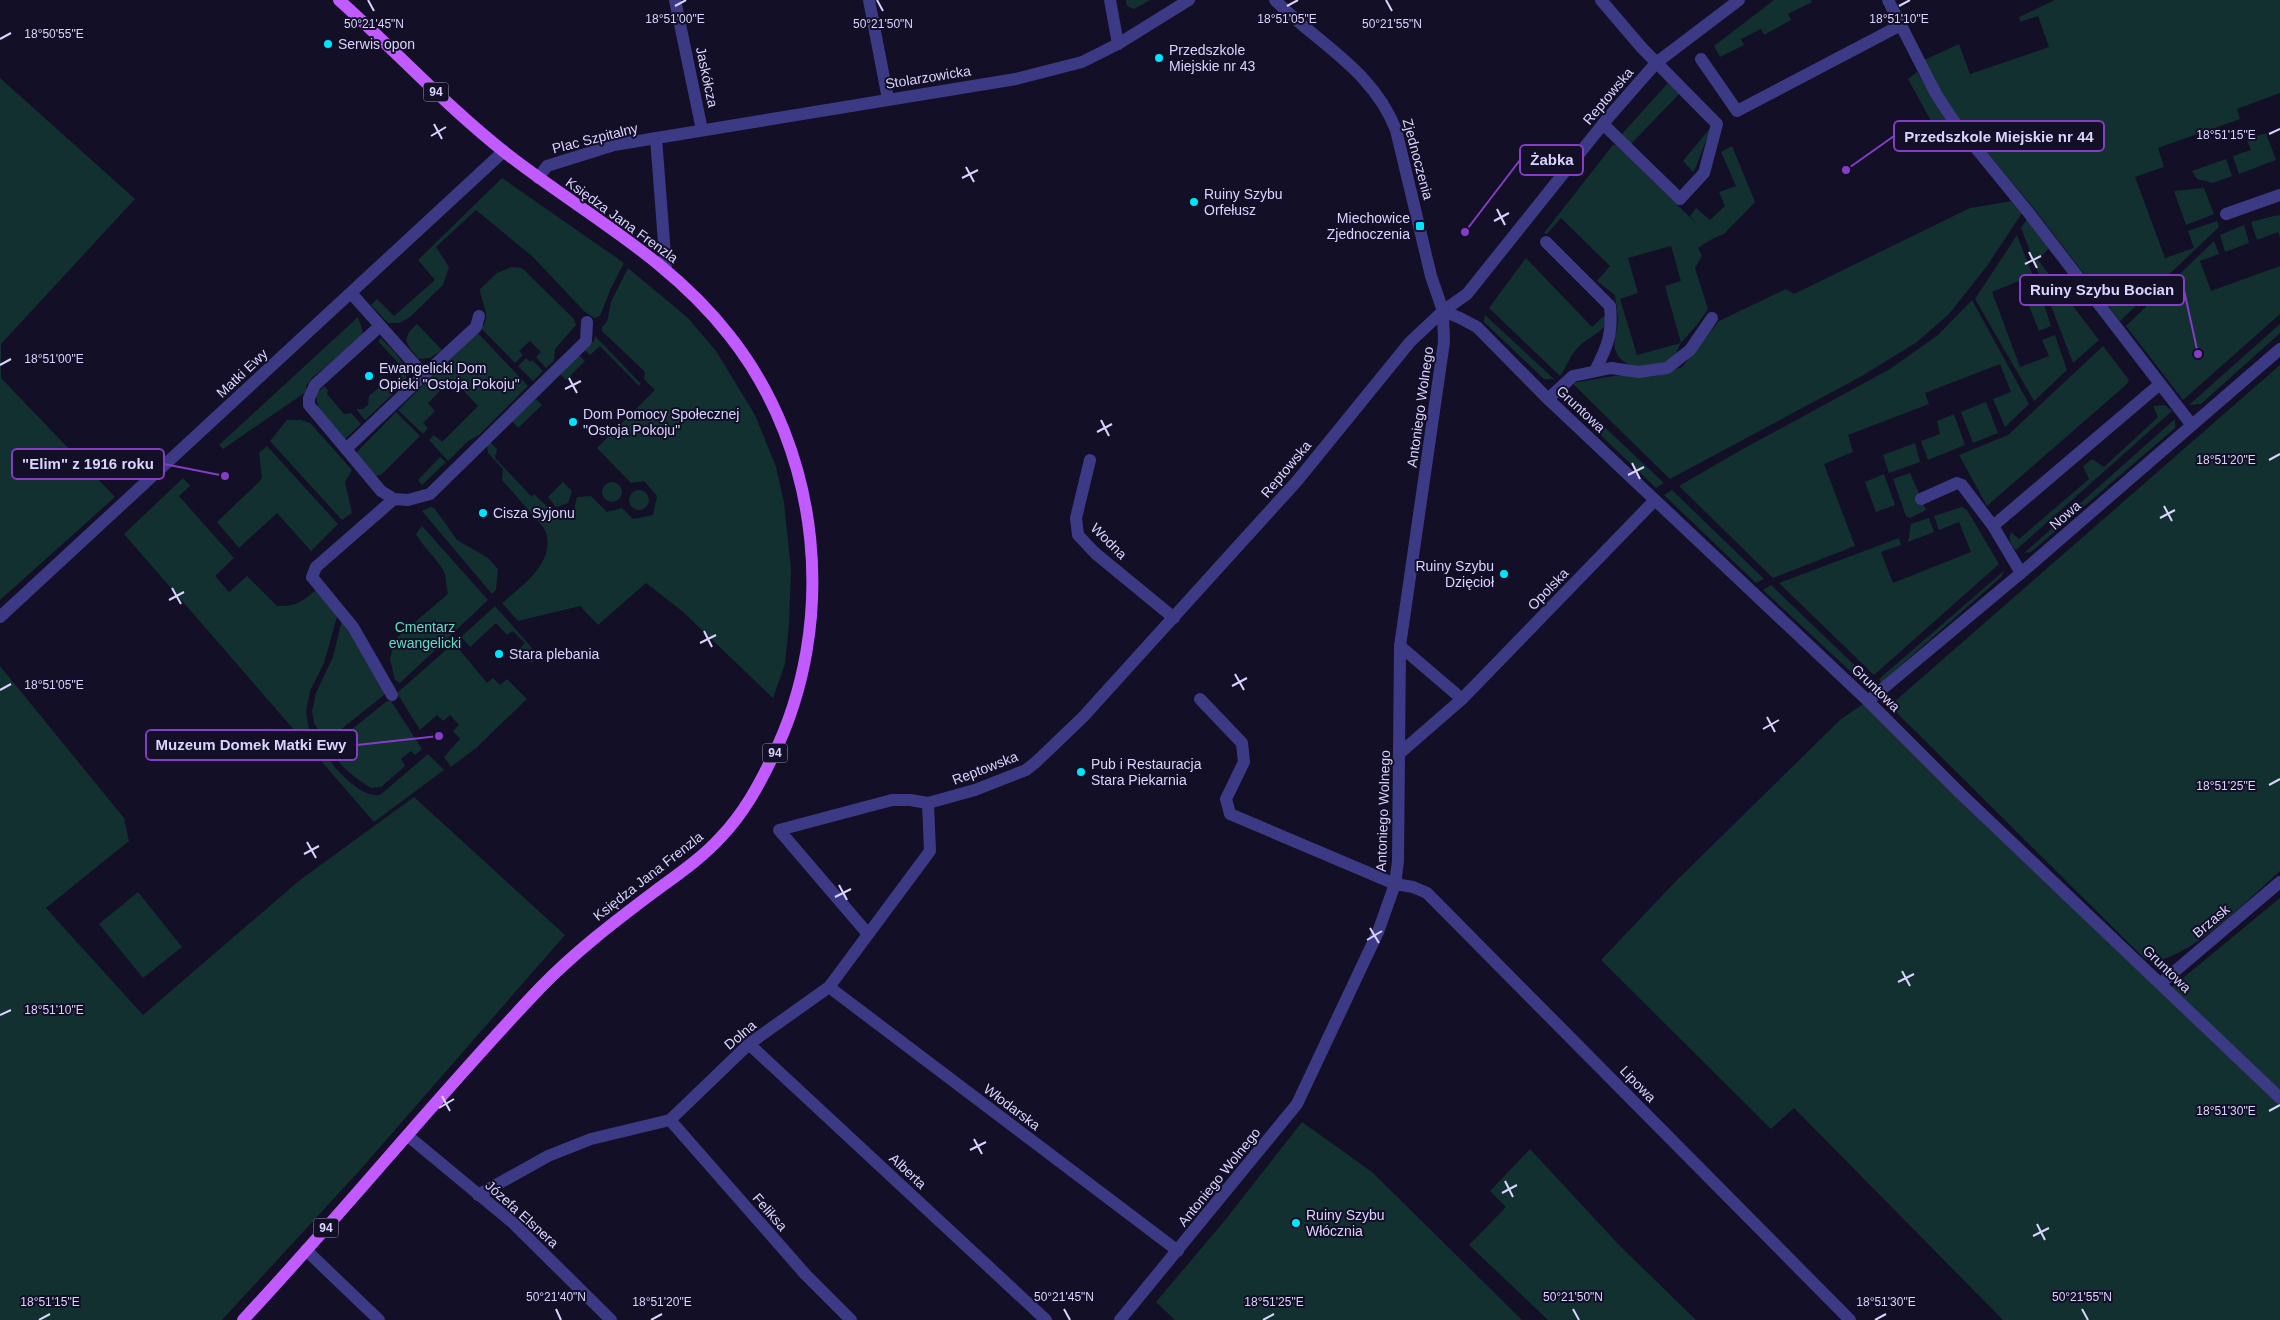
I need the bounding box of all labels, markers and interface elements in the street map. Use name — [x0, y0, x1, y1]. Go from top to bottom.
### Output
text: 18°51'00"E — [645, 12, 705, 26]
text: 18°51'05"E — [1257, 12, 1317, 26]
text: 18°51'10"E — [1869, 12, 1929, 26]
text: 50°21'45"N — [344, 17, 404, 31]
text: 50°21'50"N — [853, 17, 913, 31]
text: 50°21'55"N — [1362, 17, 1422, 31]
text: 18°50'55"E — [24, 27, 84, 41]
place label: Serwis opon — [338, 36, 415, 52]
marker: Serwis opon — [322, 38, 334, 50]
place label: Przedszkole Miejskie nr 43 — [1169, 42, 1256, 74]
street label: Jaskółcza — [693, 45, 721, 109]
marker: Przedszkole Miejskie nr 43 — [1153, 52, 1165, 64]
street label: Stolarzowicka — [884, 62, 972, 92]
street label: Reptowska — [1580, 64, 1637, 128]
road number: 94 — [424, 82, 448, 101]
street label: Zjednoczenia — [1399, 117, 1437, 201]
street label: Plac Szpitalny — [550, 120, 640, 156]
callout: Przedszkole Miejskie nr 44 — [1894, 121, 2104, 151]
text: Przedszkole Miejskie nr 44 — [1904, 128, 2094, 145]
text: 18°51'15"E — [2196, 128, 2256, 142]
callout: Żabka — [1520, 145, 1583, 175]
text: Żabka — [1530, 151, 1574, 168]
street label: Księdza Jana Frenzla — [563, 174, 681, 266]
place label: Ruiny Szybu Orfełusz — [1204, 186, 1283, 218]
marker: Ruiny Szybu Orfełusz — [1188, 196, 1200, 208]
place label: Miechowice Zjednoczenia — [1327, 210, 1410, 242]
marker: Miechowice Zjednoczenia — [1414, 220, 1426, 232]
callout: Ruiny Szybu Bocian — [2020, 275, 2184, 305]
text: Ruiny Szybu Bocian — [2030, 281, 2174, 298]
street label: Matki Ewy — [213, 345, 271, 401]
street label: Antoniego Wolnego — [1404, 345, 1436, 468]
text: 18°51'00"E — [24, 352, 84, 366]
place label: Ewangelicki Dom Opieki "Ostoja Pokoju" — [379, 360, 520, 392]
marker: Ewangelicki Dom Opieki "Ostoja Pokoju" — [363, 370, 375, 382]
street label: Gruntowa — [1553, 382, 1609, 436]
place label: Dom Pomocy Społecznej "Ostoja Pokoju" — [583, 406, 739, 438]
marker: Dom Pomocy Społecznej "Ostoja Pokoju" — [567, 416, 579, 428]
street label: Reptowska — [1258, 437, 1315, 501]
callout: "Elim" z 1916 roku — [12, 449, 164, 479]
text: 18°51'20"E — [2196, 453, 2256, 467]
text: "Elim" z 1916 roku — [22, 455, 154, 472]
street label: Nowa — [2046, 497, 2084, 533]
place label: Cisza Syjonu — [493, 505, 575, 521]
marker: Cisza Syjonu — [477, 507, 489, 519]
street label: Wodna — [1088, 520, 1130, 562]
place label: Ruiny Szybu Dzięcioł — [1415, 558, 1495, 590]
street label: Opolska — [1524, 565, 1572, 613]
marker: Ruiny Szybu Dzięcioł — [1498, 568, 1510, 580]
park label: Cmentarz ewangelicki — [389, 619, 461, 651]
place label: Stara plebania — [509, 646, 600, 662]
marker: Stara plebania — [493, 648, 505, 660]
street label: Gruntowa — [1849, 661, 1904, 715]
text: 18°51'05"E — [24, 678, 84, 692]
callout: Muzeum Domek Matki Ewy — [146, 730, 357, 760]
text: Muzeum Domek Matki Ewy — [156, 736, 347, 753]
road number: 94 — [762, 744, 788, 762]
street label: Reptowska — [950, 748, 1020, 788]
street label: Antoniego Wolnego — [1373, 750, 1393, 872]
place label: Pub i Restauracja Stara Piekarnia — [1091, 756, 1202, 788]
marker: Pub i Restauracja Stara Piekarnia — [1075, 766, 1087, 778]
text: 18°51'25"E — [2196, 779, 2256, 793]
street label: Księdza Jana Frenzla — [590, 828, 706, 924]
street label: Brzask — [2189, 900, 2233, 941]
street label: Gruntowa — [2140, 942, 2195, 996]
text: 18°51'10"E — [24, 1003, 84, 1017]
street label: Dolna — [721, 1017, 759, 1053]
street label: Lipowa — [1617, 1062, 1659, 1106]
street label: Włodarska — [981, 1081, 1043, 1133]
text: 18°51'30"E — [2196, 1104, 2256, 1118]
street label: Antoniego Wolnego — [1174, 1124, 1264, 1229]
street label: Alberta — [886, 1150, 930, 1192]
street label: Józefa Elsnera — [482, 1177, 562, 1251]
street label: Feliksa — [749, 1190, 791, 1234]
place label: Ruiny Szybu Włócznia — [1306, 1207, 1385, 1239]
marker: Ruiny Szybu Włócznia — [1290, 1217, 1302, 1229]
road number: 94 — [314, 1218, 338, 1238]
text: 50°21'40"N — [526, 1290, 586, 1304]
text: 50°21'45"N — [1034, 1290, 1094, 1304]
text: 50°21'50"N — [1543, 1290, 1603, 1304]
text: 50°21'55"N — [2052, 1290, 2112, 1304]
text: 18°51'15"E — [20, 1295, 80, 1309]
text: 18°51'20"E — [632, 1295, 692, 1309]
text: 18°51'25"E — [1244, 1295, 1304, 1309]
text: 18°51'30"E — [1856, 1295, 1916, 1309]

